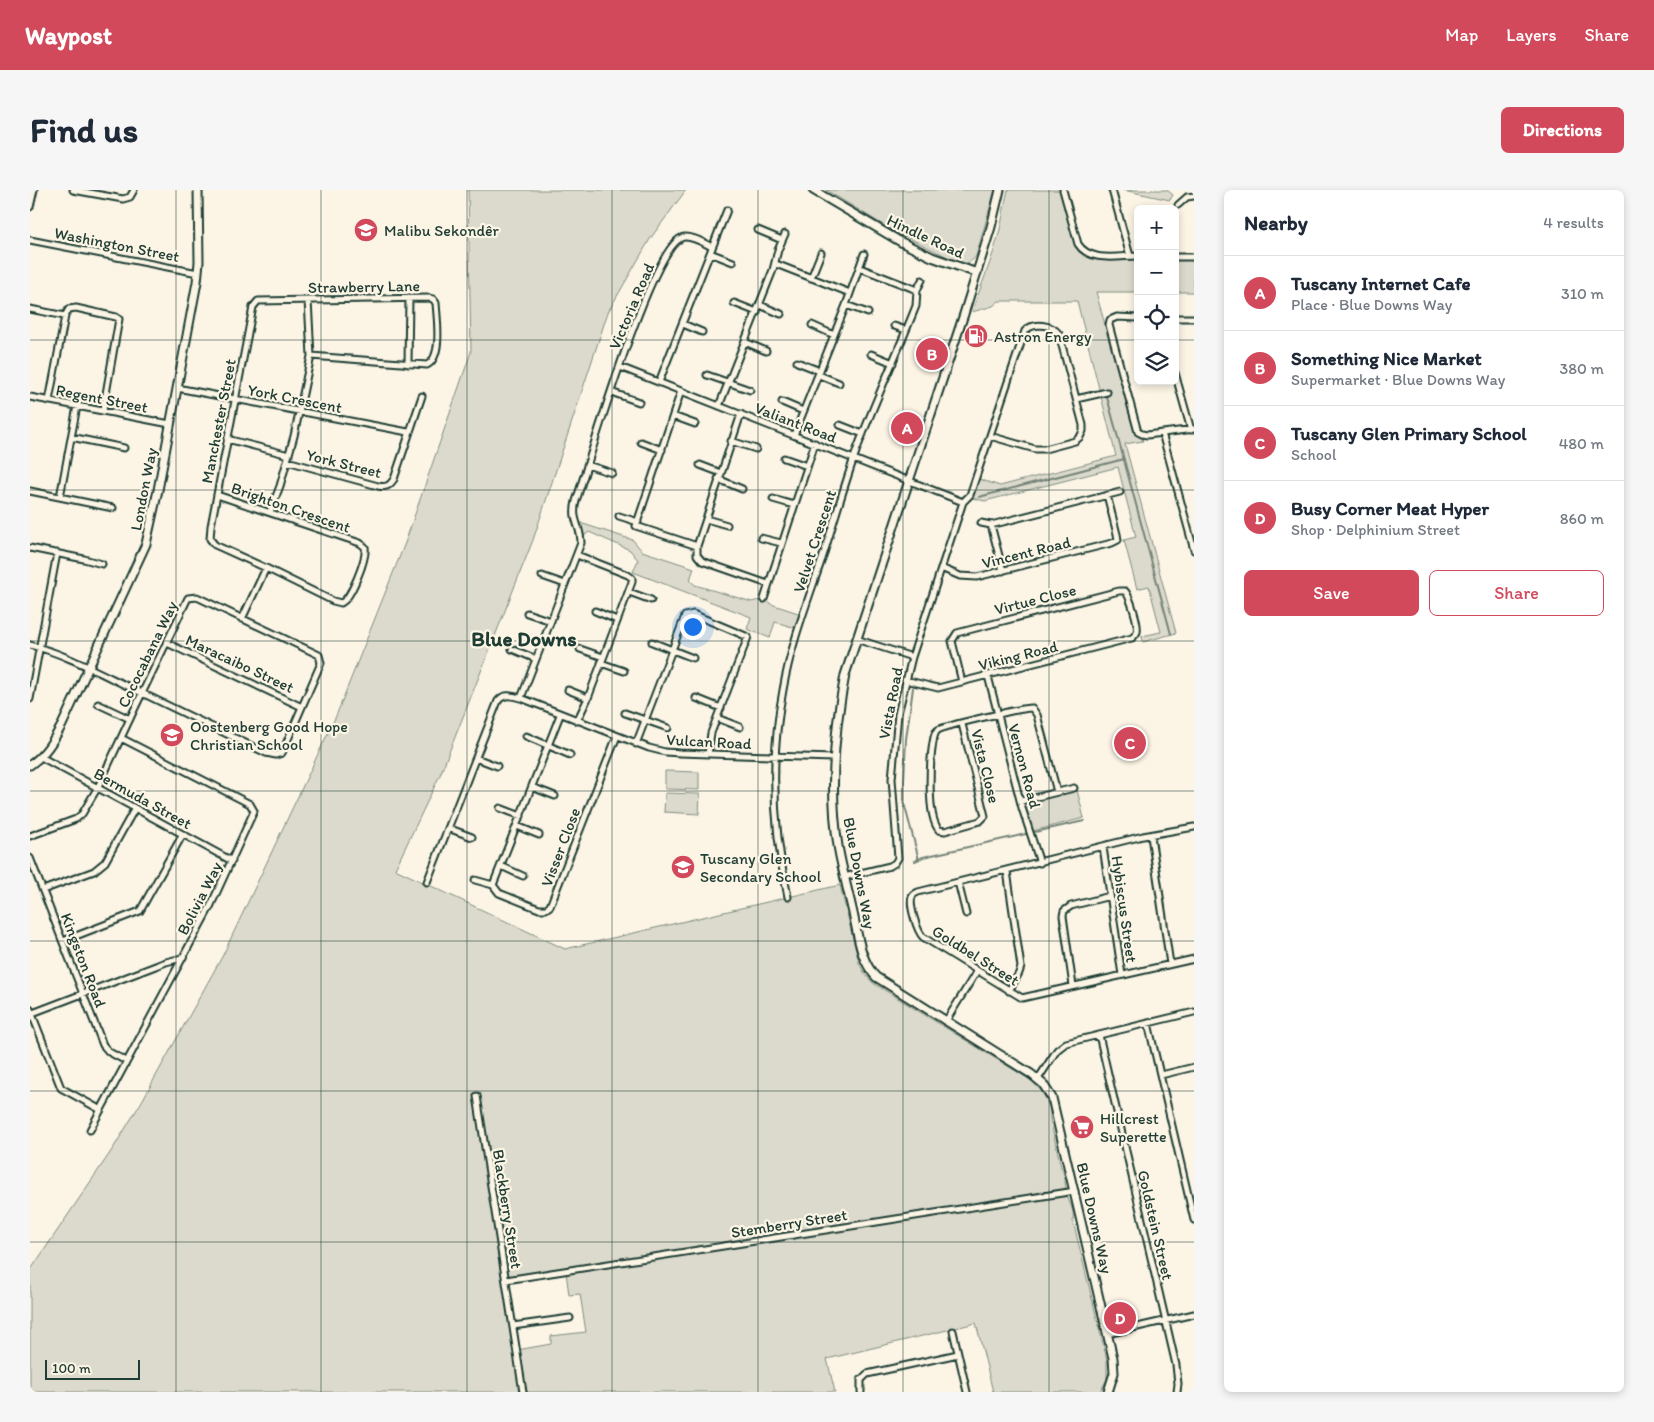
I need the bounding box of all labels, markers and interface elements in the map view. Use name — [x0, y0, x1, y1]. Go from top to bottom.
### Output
text: Waypost — [25, 21, 112, 50]
text: Map — [1445, 24, 1478, 46]
text: Layers — [1506, 24, 1556, 46]
text: Share — [1584, 24, 1629, 46]
button: Directions — [1501, 107, 1624, 153]
text: Find us — [30, 109, 138, 151]
map controls — [1134, 205, 1179, 385]
button: + — [1134, 205, 1179, 250]
street label: Hindle Road — [884, 210, 968, 263]
text: Nearby — [1244, 210, 1308, 235]
text: 4 results — [1543, 213, 1604, 232]
school or university icon: Malibu Sekondêr — [353, 217, 379, 243]
place label: Malibu Sekondêr — [384, 221, 500, 240]
street label: Washington Street — [53, 223, 181, 266]
button: − — [1134, 250, 1179, 295]
street label: Victoria Road — [605, 260, 658, 352]
text: Tuscany Internet Cafe — [1291, 272, 1471, 295]
street label: Strawberry Lane — [308, 276, 420, 297]
text: A — [1255, 284, 1265, 303]
text: 310 m — [1561, 284, 1604, 303]
button: locate — [1134, 295, 1179, 340]
text: Place · Blue Downs Way — [1291, 295, 1452, 314]
fuel station icon: Astron Energy — [963, 323, 989, 349]
place label: Astron Energy — [994, 327, 1092, 346]
pin: B — [916, 335, 948, 373]
button: layers — [1134, 340, 1179, 385]
text: Something Nice Market — [1291, 347, 1482, 370]
street label: Manchester Street — [197, 357, 240, 485]
text: B — [1255, 359, 1265, 378]
text: 380 m — [1560, 359, 1604, 378]
text: Supermarket · Blue Downs Way — [1291, 370, 1505, 389]
street label: Regent Street — [54, 380, 150, 417]
street label: York Crescent — [246, 380, 344, 417]
street label: Valiant Road — [752, 398, 840, 447]
pin: A — [891, 409, 923, 447]
text: Tuscany Glen Primary School — [1291, 422, 1527, 445]
text: C — [1255, 434, 1265, 453]
text: 480 m — [1559, 434, 1604, 453]
street label: London Way — [126, 445, 161, 532]
street label: York Street — [304, 445, 384, 482]
text: School — [1291, 445, 1337, 464]
street label: Brighton Crescent — [229, 478, 353, 537]
street label: Velvet Crescent — [789, 487, 840, 595]
text: Busy Corner Meat Hyper — [1291, 497, 1489, 520]
text: D — [1255, 509, 1265, 528]
text: 860 m — [1560, 509, 1604, 528]
text: Shop · Delphinium Street — [1291, 520, 1460, 539]
street label: Vincent Road — [980, 532, 1073, 573]
button: Save — [1244, 570, 1419, 616]
button: Share — [1429, 570, 1604, 616]
street label: Virtue Close — [992, 580, 1078, 619]
street label: Cococabana Way — [113, 597, 182, 711]
your location — [680, 614, 706, 640]
district label: Blue Downs — [471, 626, 577, 651]
street label: Maracaibo Street — [183, 630, 297, 697]
street label: Viking Road — [976, 636, 1060, 675]
street label: Vista Road — [874, 665, 907, 741]
place label: Oostenberg Good Hope Christian School — [190, 717, 348, 754]
school or university icon: Oostenberg Good Hope Christian School — [159, 722, 185, 748]
street label: Vernon Road — [1004, 722, 1045, 811]
pin: C — [1114, 724, 1146, 762]
street label: Vista Close — [967, 727, 1004, 805]
street label: Vulcan Road — [666, 730, 752, 753]
street label: Bermuda Street — [91, 764, 195, 833]
street label: Visser Close — [537, 805, 584, 889]
street label: Blue Downs Way — [839, 816, 880, 931]
place label: Tuscany Glen Secondary School — [700, 849, 822, 886]
school or university icon: Tuscany Glen Secondary School — [670, 854, 696, 880]
street label: Hybiscus Street — [1108, 854, 1141, 964]
street label: Bolivia Way — [173, 858, 226, 938]
street label: Kingston Road — [57, 910, 110, 1010]
street label: Goldbel Street — [929, 921, 1023, 990]
place label: Hillcrest Superette — [1100, 1109, 1167, 1146]
supermarket icon: Hillcrest Superette — [1069, 1114, 1095, 1140]
street label: Blackberry Street — [489, 1148, 526, 1270]
street label: Blue Downs Way — [1073, 1161, 1117, 1276]
street label: Goldstein Street — [1134, 1168, 1177, 1282]
street label: Stemberry Street — [730, 1205, 849, 1242]
pin: D — [1104, 1299, 1136, 1337]
scale bar — [45, 1357, 140, 1380]
text: 100 m — [52, 1360, 91, 1377]

